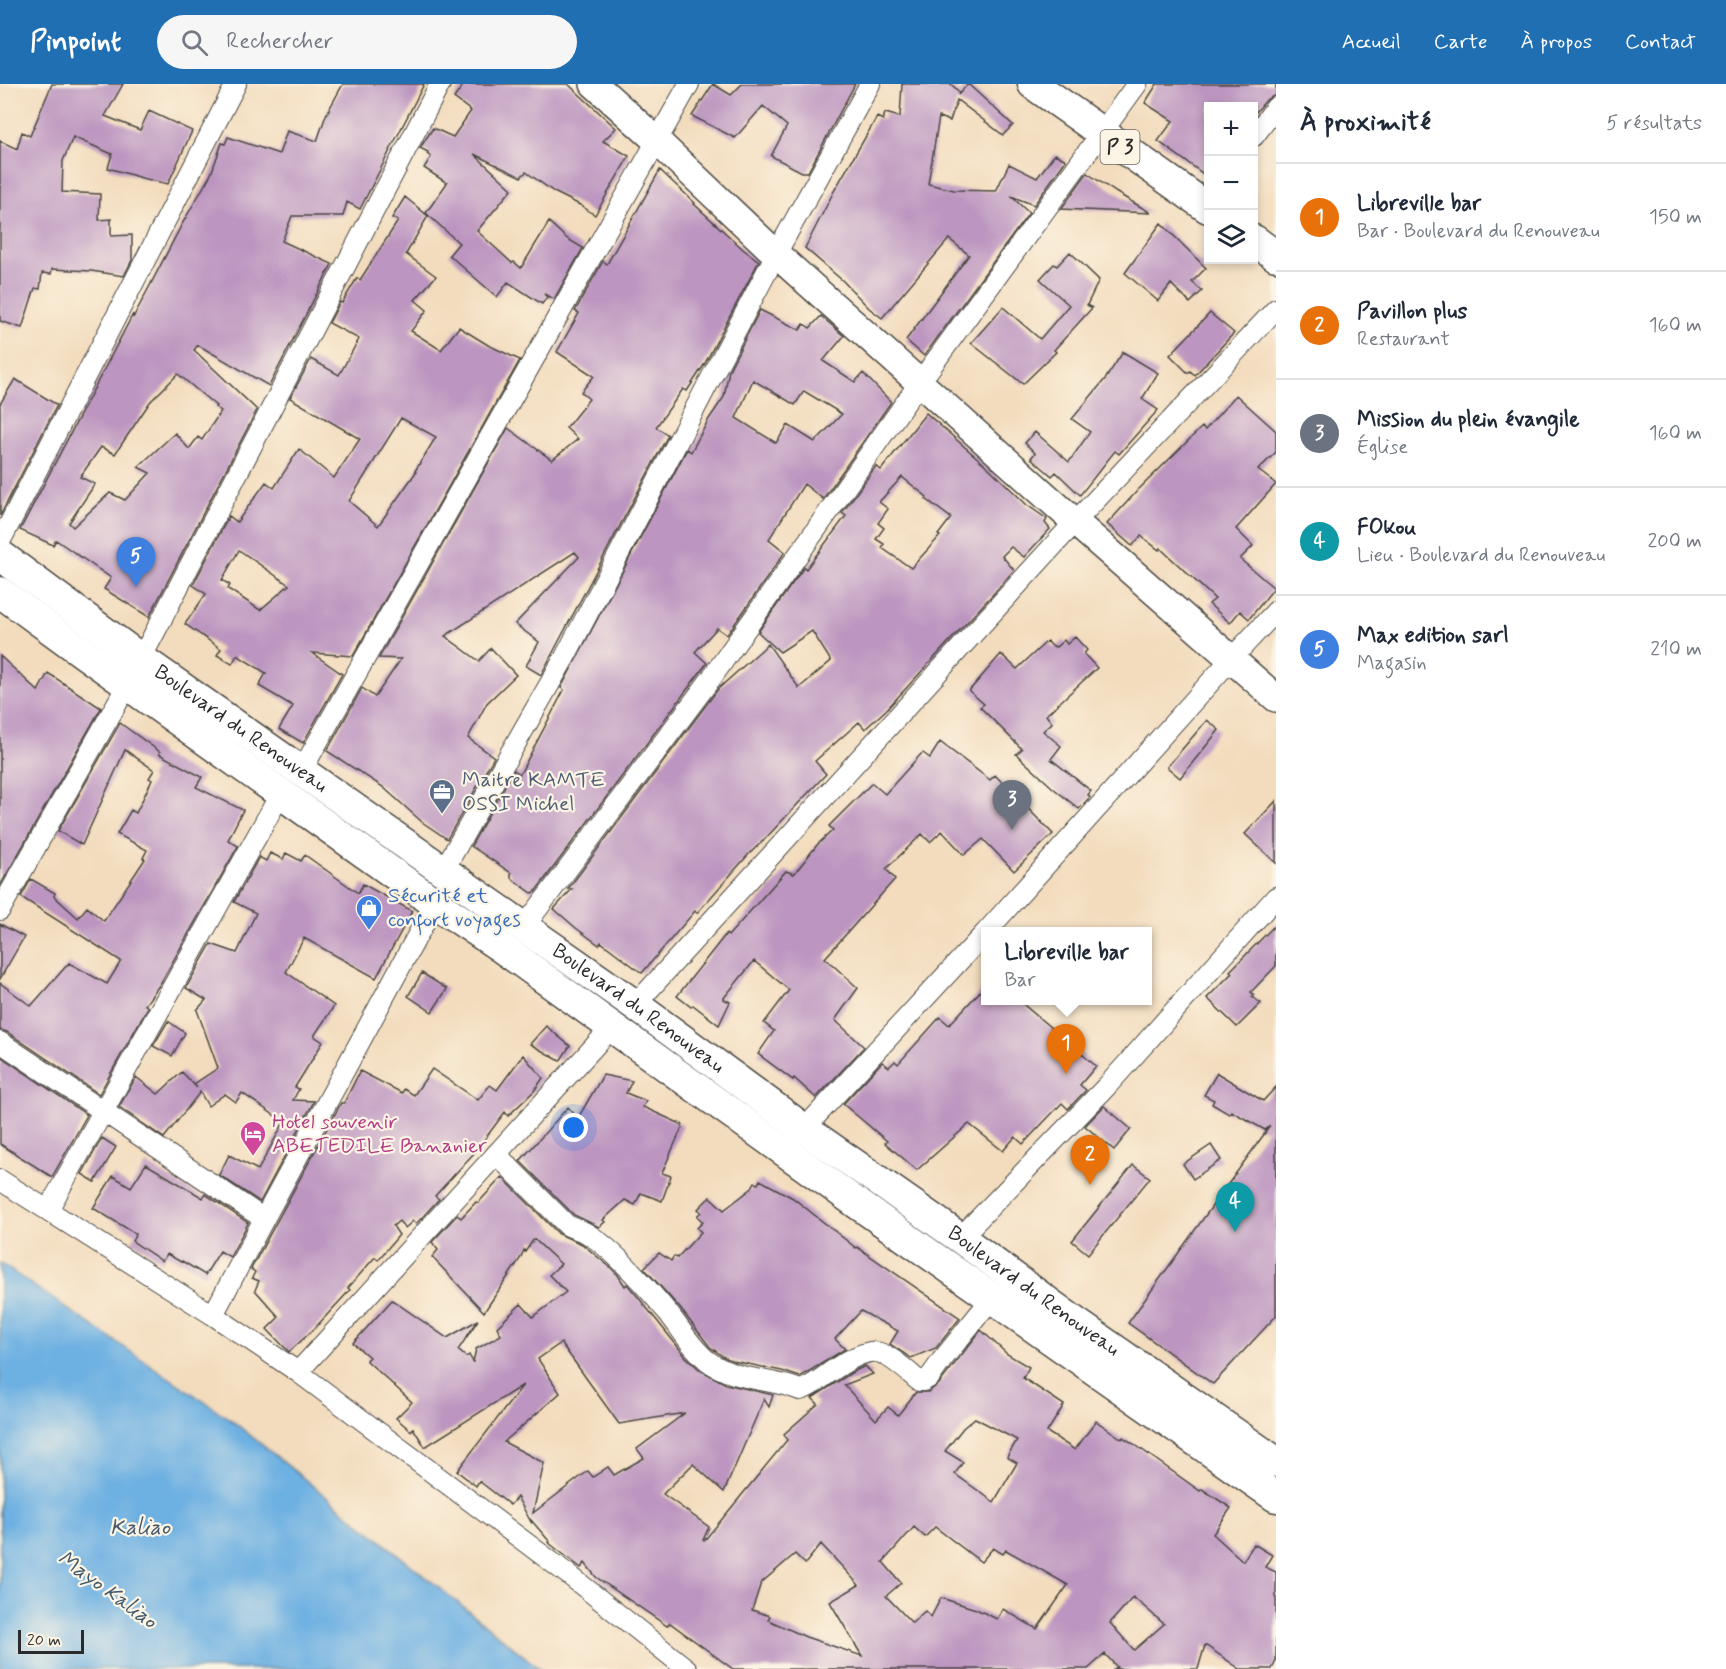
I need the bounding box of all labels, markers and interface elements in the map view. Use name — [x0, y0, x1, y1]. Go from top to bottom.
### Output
search box — [157, 15, 577, 69]
text: Pinpoint — [30, 24, 121, 61]
icon: search — [178, 26, 211, 59]
text: Rechercher — [226, 28, 333, 56]
text: Accueil — [1342, 28, 1401, 56]
text: Carte — [1434, 28, 1488, 56]
text: À propos — [1521, 28, 1592, 56]
text: Contact — [1625, 28, 1696, 56]
map controls — [1204, 102, 1258, 264]
button: + — [1204, 102, 1258, 156]
text: À proximité — [1300, 106, 1431, 140]
text: 5 résultats — [1606, 110, 1702, 137]
road number: P 3 — [1100, 130, 1140, 164]
button: − — [1204, 156, 1258, 210]
text: Libreville bar — [1357, 190, 1481, 218]
text: 1 — [1315, 204, 1324, 231]
text: 150 m — [1649, 204, 1702, 231]
button: layers — [1204, 210, 1258, 264]
text: Bar · Boulevard du Renouveau — [1357, 218, 1600, 245]
text: Pavillon plus — [1357, 298, 1467, 326]
text: 2 — [1315, 312, 1324, 339]
text: 160 m — [1649, 312, 1702, 339]
text: Restaurant — [1357, 326, 1450, 353]
text: Mission du plein évangile — [1357, 406, 1580, 434]
text: 3 — [1315, 420, 1324, 447]
text: 160 m — [1649, 420, 1702, 447]
text: Église — [1357, 434, 1408, 461]
text: FOkou — [1357, 514, 1416, 542]
text: 4 — [1314, 528, 1325, 555]
text: 200 m — [1647, 528, 1702, 555]
pin: 5 — [116, 538, 156, 587]
text: Lieu · Boulevard du Renouveau — [1357, 542, 1605, 569]
text: Max edition sarl — [1357, 622, 1509, 650]
text: 5 — [1314, 636, 1326, 663]
text: 210 m — [1650, 636, 1702, 663]
text: Magasin — [1357, 650, 1427, 677]
street label: Boulevard du Renouveau — [148, 658, 333, 799]
place label: Maitre KAMTE OSSI Michel — [462, 766, 605, 818]
office icon: Maitre KAMTE OSSI Michel — [427, 777, 457, 815]
pin: 3 — [992, 780, 1032, 830]
place label: Sécurité et confort voyages — [388, 882, 521, 936]
shop icon: Sécurité et confort voyages — [354, 893, 384, 931]
popup — [981, 927, 1152, 1005]
street label: Boulevard du Renouveau — [546, 937, 730, 1080]
text: Libreville bar — [1004, 939, 1129, 967]
text: Bar — [1004, 967, 1036, 994]
pin: 1 — [1046, 1024, 1086, 1074]
place label: Hotel souvenir ABETEDILE Bananier — [272, 1108, 487, 1160]
your location — [559, 1113, 588, 1142]
hotel icon: Hotel souvenir ABETEDILE Bananier — [238, 1119, 268, 1157]
pin: 2 — [1070, 1136, 1110, 1185]
pin: 4 — [1216, 1182, 1254, 1232]
street label: Boulevard du Renouveau — [942, 1219, 1125, 1363]
water label: Kaliao — [110, 1514, 171, 1542]
water label: Mayo Kaliao — [52, 1545, 163, 1636]
scale bar — [18, 1627, 84, 1654]
text: 20 m — [27, 1630, 61, 1651]

